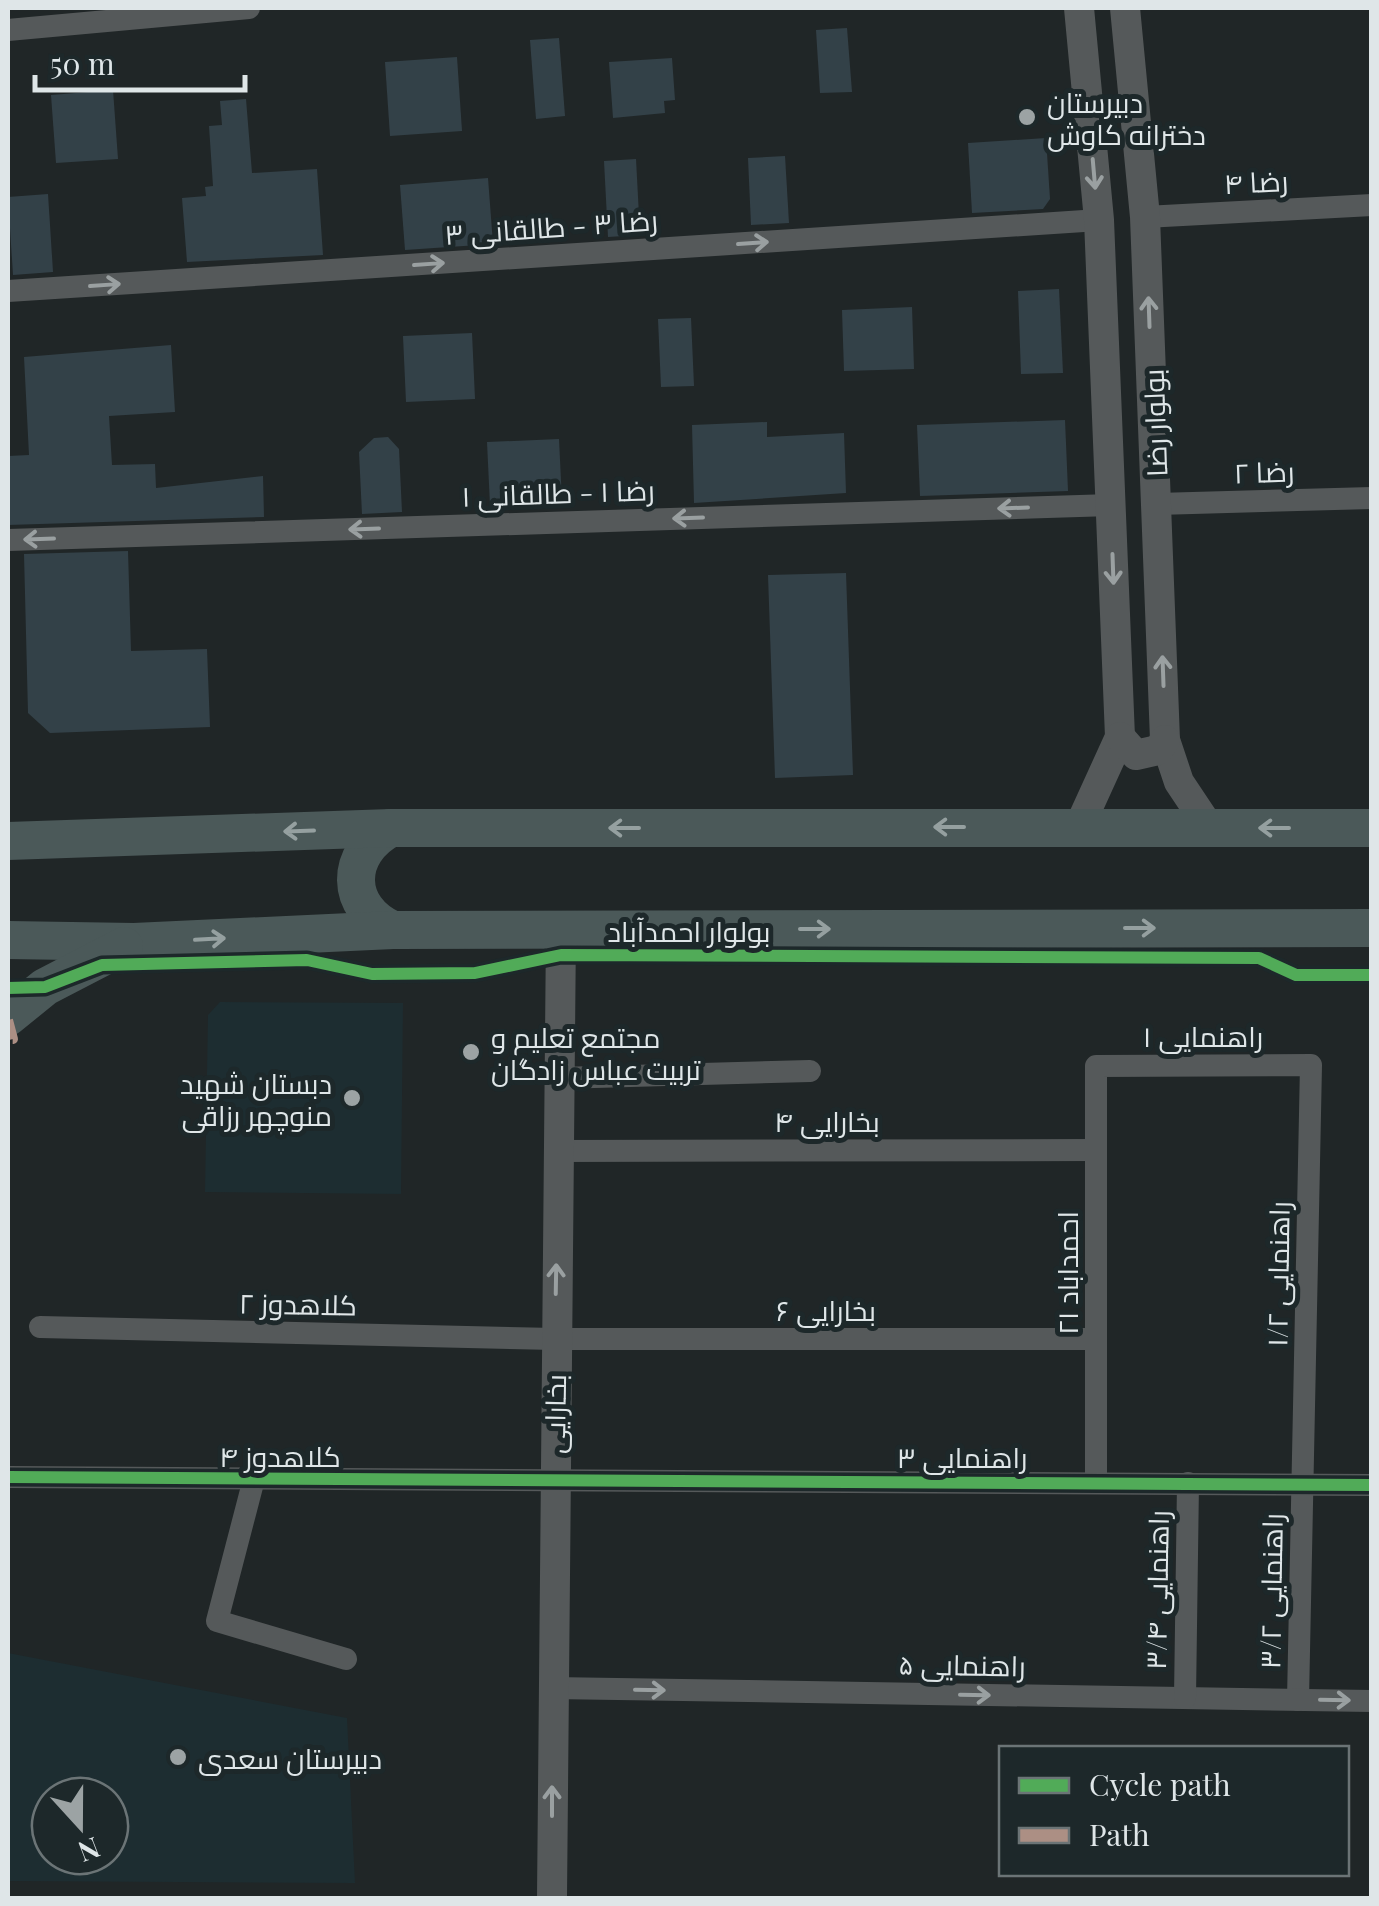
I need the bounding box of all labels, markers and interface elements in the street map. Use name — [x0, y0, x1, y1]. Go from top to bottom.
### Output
scale bar — [35, 30, 245, 92]
text: 50 m — [50, 43, 115, 83]
place label: دبیرستان دخترانه کاوش — [1047, 83, 1206, 152]
marker: دبیرستان دخترانه کاوش — [1016, 106, 1038, 128]
one-way arrow — [1085, 158, 1104, 190]
street label: رضا ۴ — [1223, 161, 1289, 201]
street label: رضا ۳ - طالقانی ۳ — [443, 200, 659, 252]
one-way arrow — [737, 233, 769, 252]
one-way arrow — [413, 254, 445, 273]
one-way arrow — [88, 275, 120, 294]
one-way arrow — [1139, 296, 1158, 328]
street label: بولوار رضا — [1134, 368, 1174, 478]
street label: رضا ۲ — [1233, 451, 1295, 491]
street label: رضا ۱ - طالقانی ۱ — [461, 470, 655, 514]
one-way arrow — [998, 499, 1030, 518]
one-way arrow — [673, 509, 705, 528]
one-way arrow — [348, 519, 380, 538]
one-way arrow — [23, 529, 55, 548]
one-way arrow — [1104, 552, 1123, 584]
one-way arrow — [1153, 656, 1172, 688]
one-way arrow — [609, 818, 642, 838]
one-way arrow — [934, 818, 966, 836]
one-way arrow — [1259, 818, 1292, 838]
one-way arrow — [284, 822, 316, 841]
street label: بولوار احمدآباد — [607, 912, 771, 949]
one-way arrow — [1123, 919, 1155, 938]
one-way arrow — [798, 920, 830, 938]
one-way arrow — [193, 929, 225, 948]
street label: راهنمایی ۱ — [1143, 1017, 1263, 1054]
place label: مجتمع تعلیم و تربیت عباس زادگان — [491, 1018, 701, 1087]
marker: مجتمع تعلیم و تربیت عباس زادگان — [460, 1041, 482, 1063]
place label: دبستان شهید منوچهر رزاقی — [180, 1064, 332, 1135]
marker: دبستان شهید منوچهر رزاقی — [341, 1087, 363, 1109]
street label: بخارایی ۴ — [774, 1102, 880, 1139]
street label: راهنمایی ۱/۲ — [1257, 1201, 1297, 1347]
street label: احمداباد ۲۱ — [1048, 1211, 1085, 1335]
one-way arrow — [546, 1264, 566, 1296]
street label: کلاهدوز ۲ — [239, 1283, 357, 1323]
street label: بخارایی ۶ — [776, 1291, 876, 1328]
street label: بخارایی — [535, 1374, 573, 1454]
street label: کلاهدوز ۴ — [219, 1437, 341, 1474]
street label: راهنمایی ۳ — [897, 1438, 1027, 1475]
street label: راهنمایی ۳/۴ — [1136, 1510, 1176, 1670]
street label: راهنمایی ۳/۲ — [1250, 1513, 1290, 1669]
street label: راهنمایی ۵ — [898, 1644, 1026, 1684]
one-way arrow — [633, 1680, 665, 1699]
one-way arrow — [958, 1685, 990, 1704]
one-way arrow — [1318, 1690, 1350, 1710]
place label: دبیرستان سعدی — [198, 1739, 382, 1776]
marker: دبیرستان سعدی — [167, 1746, 189, 1768]
legend — [999, 1746, 1349, 1876]
text: Cycle path — [1089, 1764, 1231, 1804]
north arrow — [30, 1776, 130, 1876]
one-way arrow — [542, 1786, 562, 1818]
text: Path — [1089, 1814, 1150, 1854]
text: N — [73, 1830, 106, 1872]

